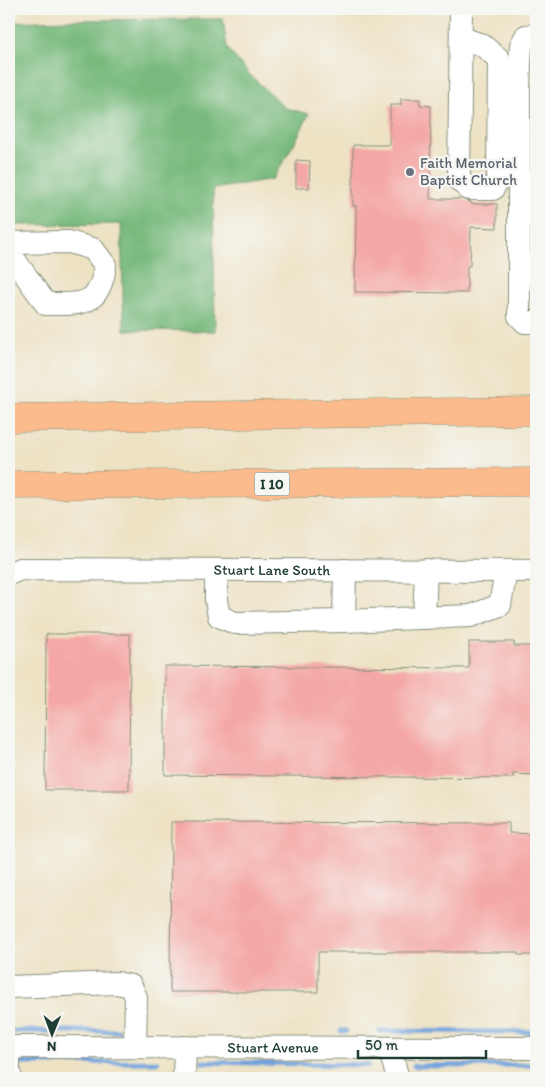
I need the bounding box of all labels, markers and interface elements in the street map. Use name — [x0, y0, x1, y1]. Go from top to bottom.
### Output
place label: Faith Memorial Baptist Church — [420, 154, 518, 189]
marker: Faith Memorial Baptist Church — [404, 166, 416, 178]
road number: I 10 — [254, 472, 290, 496]
street label: Stuart Lane South — [213, 561, 330, 579]
north arrow — [28, 1010, 78, 1060]
scale bar — [358, 1027, 485, 1059]
text: 50 m — [365, 1036, 398, 1054]
text: N — [47, 1038, 57, 1055]
street label: Stuart Avenue — [227, 1038, 319, 1057]

